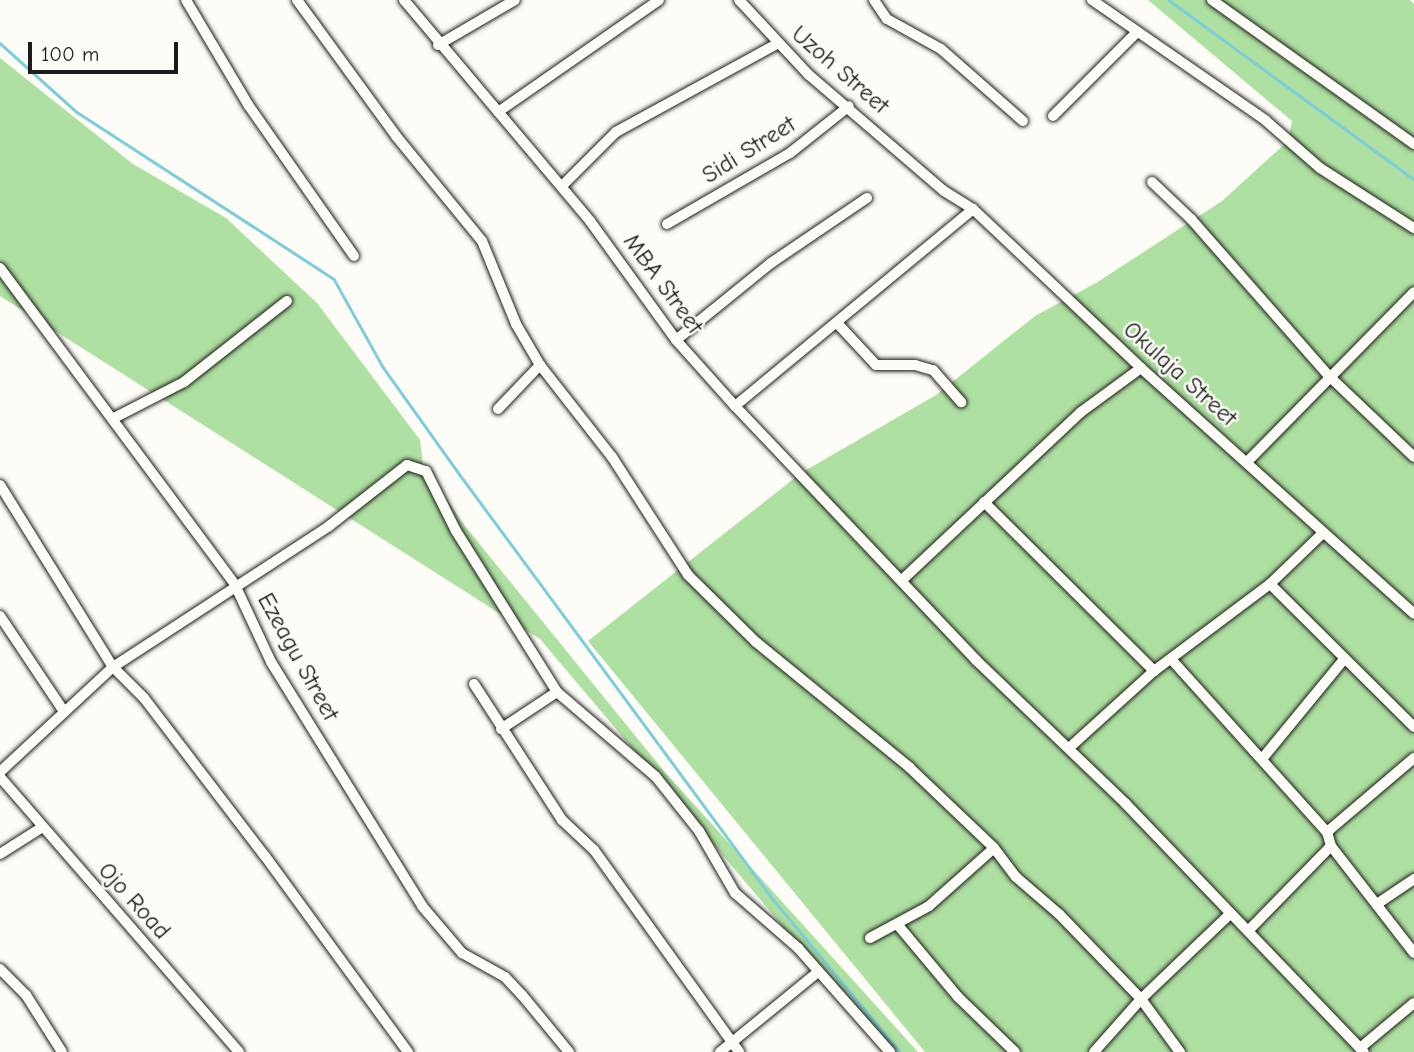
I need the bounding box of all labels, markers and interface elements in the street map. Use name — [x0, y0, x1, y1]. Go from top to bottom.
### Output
street label: Uzoh Street — [785, 20, 895, 120]
scale bar — [32, 28, 182, 72]
text: 100 m — [41, 42, 99, 66]
street label: Sidi Street — [697, 110, 801, 190]
street label: MBA Street — [617, 228, 709, 340]
street label: Okulaja Street — [1117, 315, 1243, 433]
street label: Ezeagu Street — [251, 588, 345, 726]
street label: Ojo Road — [92, 857, 176, 945]

